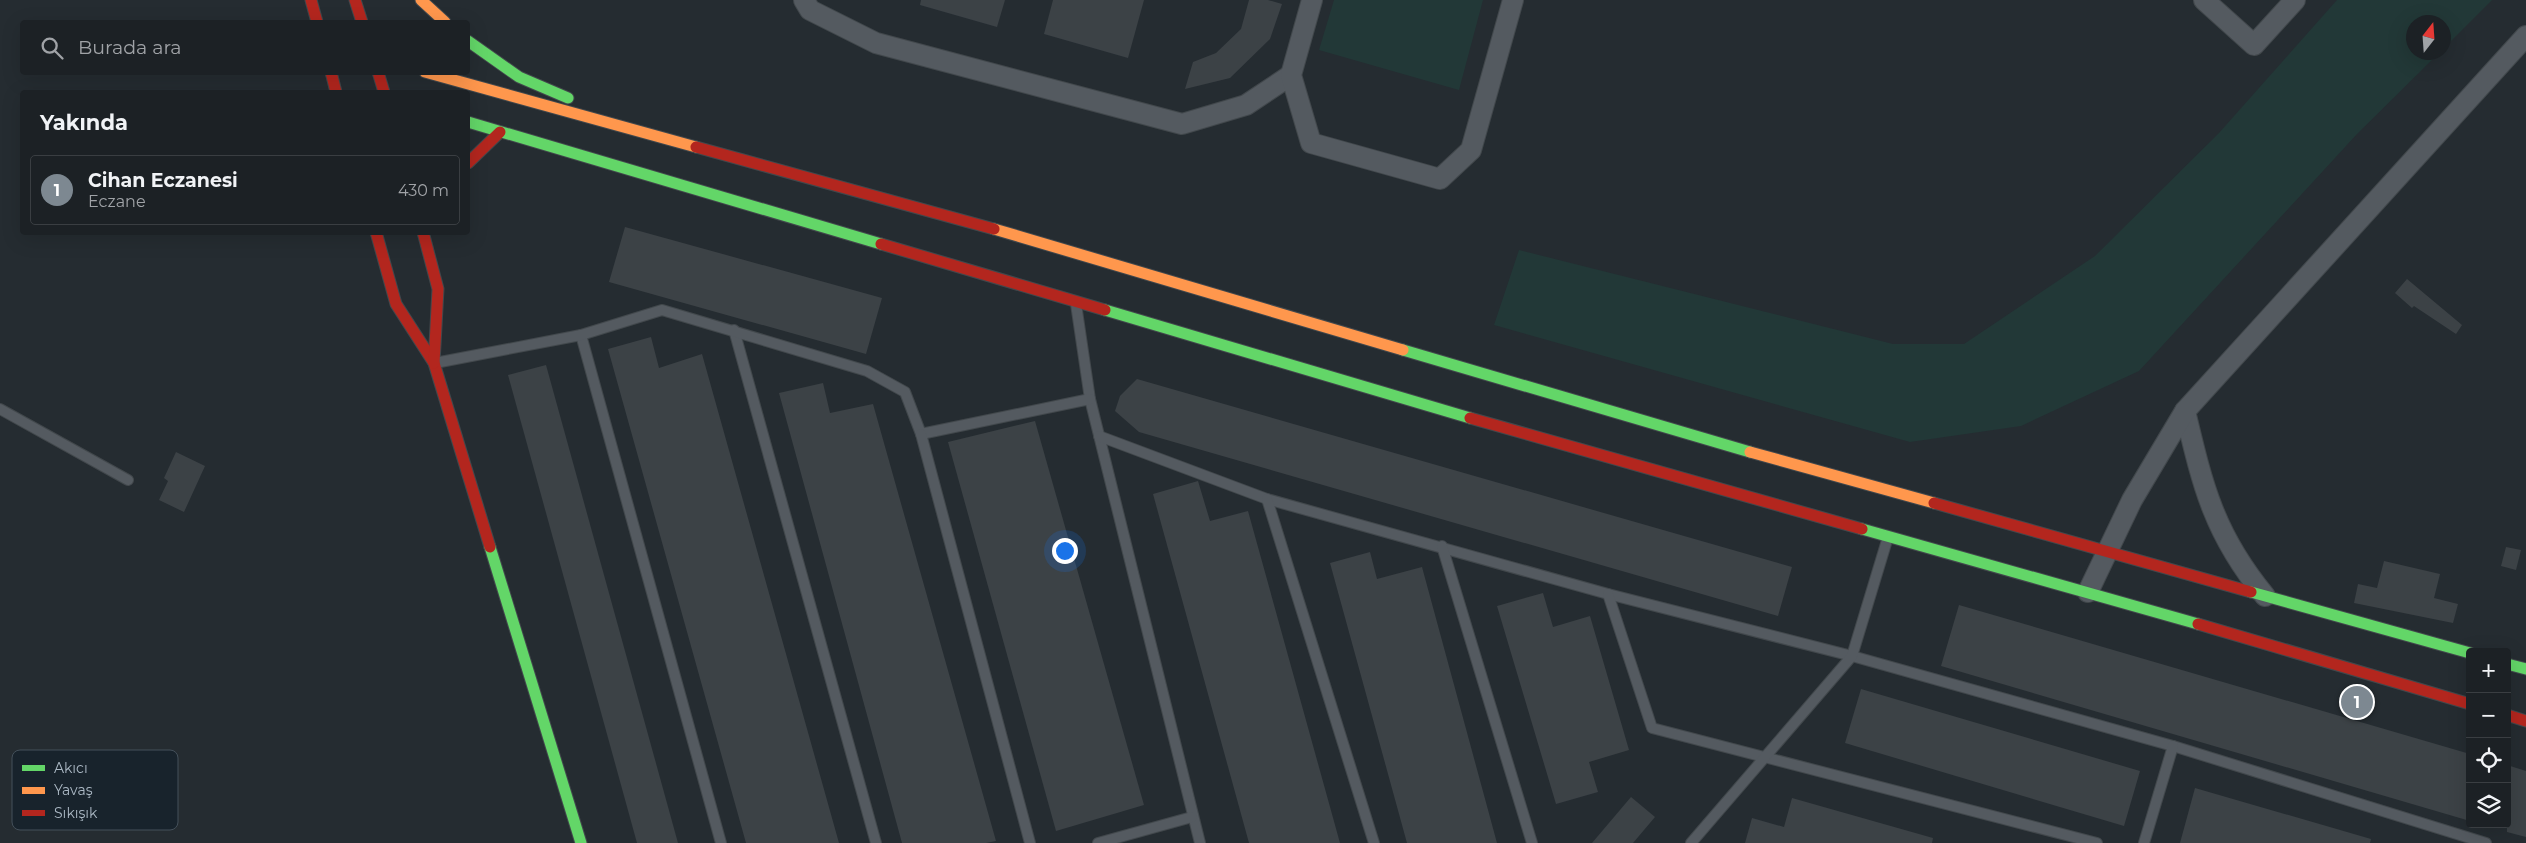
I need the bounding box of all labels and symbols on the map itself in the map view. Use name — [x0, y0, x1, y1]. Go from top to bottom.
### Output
north arrow — [2406, 15, 2451, 60]
your location — [1052, 538, 1078, 564]
pin: 1 — [2341, 683, 2373, 721]
legend — [12, 750, 178, 830]
text: Akıcı — [54, 759, 88, 777]
text: Yavaş — [54, 781, 93, 799]
text: Sıkışık — [54, 804, 98, 822]

